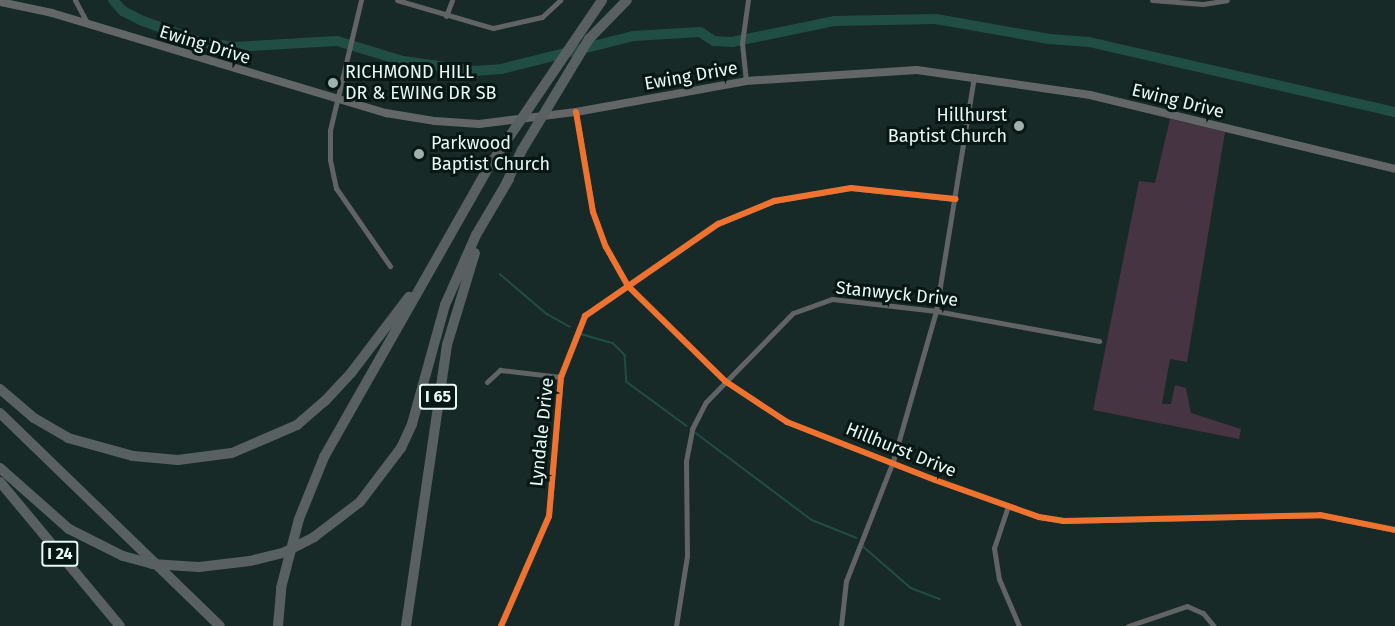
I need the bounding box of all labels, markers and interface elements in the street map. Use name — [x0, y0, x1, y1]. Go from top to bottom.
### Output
street label: Ewing Drive — [157, 21, 253, 69]
street label: Ewing Drive — [643, 57, 739, 95]
place label: RICHMOND HILL DR & EWING DR SB — [345, 62, 496, 104]
marker: RICHMOND HILL DR & EWING DR SB — [326, 76, 340, 90]
street label: Ewing Drive — [1130, 79, 1226, 123]
place label: Hillhurst Baptist Church — [888, 105, 1007, 148]
marker: Hillhurst Baptist Church — [1012, 119, 1026, 133]
place label: Parkwood Baptist Church — [431, 133, 550, 176]
marker: Parkwood Baptist Church — [412, 147, 426, 161]
street label: Stanwyck Drive — [835, 277, 959, 311]
street label: Lyndale Drive — [526, 376, 558, 488]
road number: I 65 — [418, 384, 458, 410]
street label: Hillhurst Drive — [843, 418, 959, 482]
road number: I 24 — [40, 541, 80, 567]

